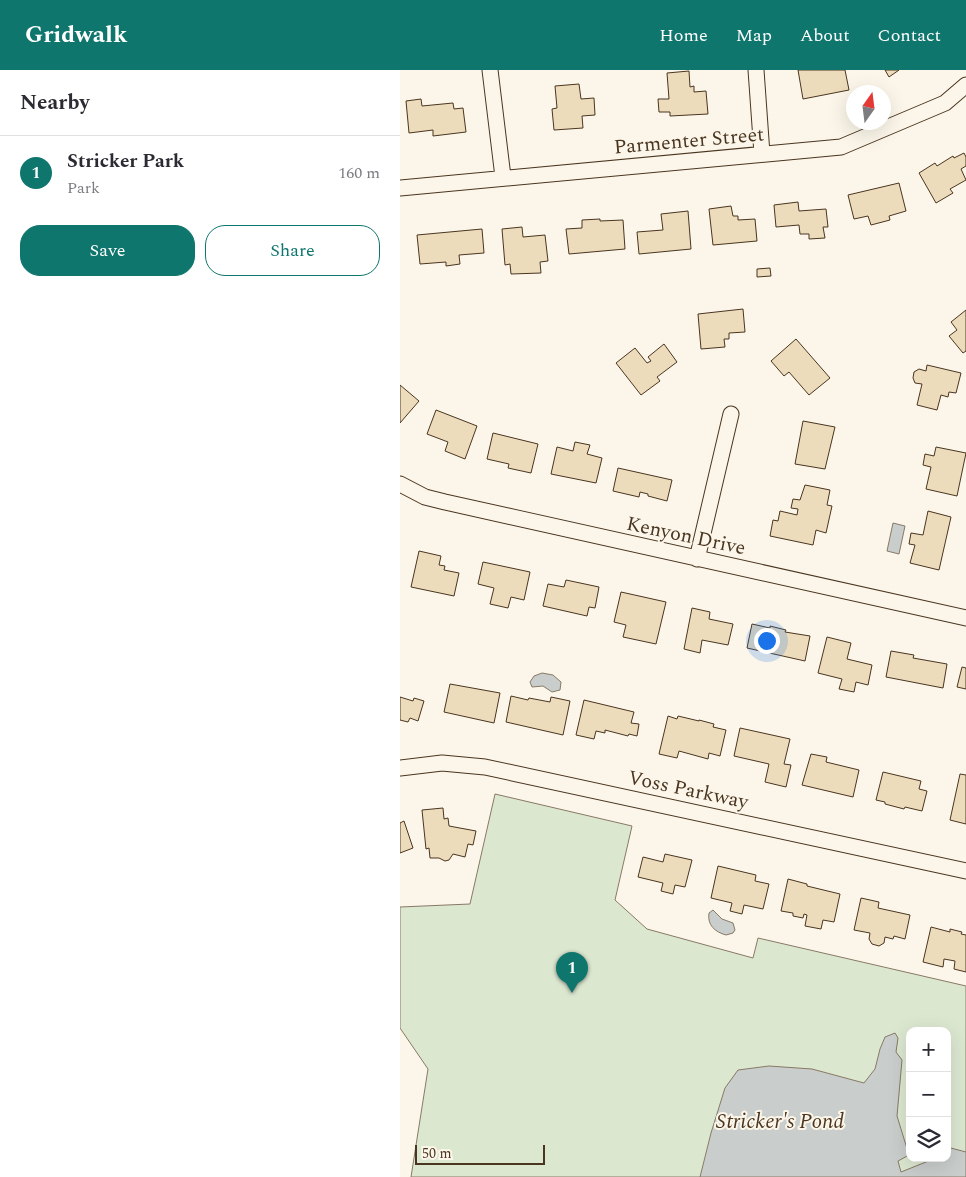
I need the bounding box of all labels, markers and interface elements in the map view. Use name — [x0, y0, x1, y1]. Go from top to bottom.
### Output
text: Gridwalk — [25, 17, 127, 53]
text: Home — [659, 22, 708, 49]
text: Map — [736, 22, 772, 49]
text: About — [800, 22, 850, 49]
text: Contact — [878, 22, 941, 49]
north arrow — [846, 85, 891, 130]
text: Nearby — [20, 87, 90, 119]
street label: Parmenter Street — [613, 119, 765, 163]
text: Stricker Park — [67, 147, 184, 176]
text: 1 — [32, 161, 40, 185]
text: 160 m — [338, 161, 380, 185]
text: Park — [67, 176, 100, 200]
button: Save — [20, 225, 195, 276]
button: Share — [205, 225, 380, 276]
street label: Kenyon Drive — [624, 509, 748, 563]
your location — [754, 628, 780, 654]
street label: Voss Parkway — [625, 763, 752, 818]
pin: 1 — [556, 952, 588, 993]
map controls — [906, 1027, 951, 1162]
button: + — [906, 1027, 951, 1072]
button: − — [906, 1072, 951, 1117]
water label: Stricker's Pond — [716, 1106, 844, 1138]
button: layers — [906, 1117, 951, 1162]
scale bar — [415, 1142, 545, 1165]
text: 50 m — [422, 1143, 452, 1164]

